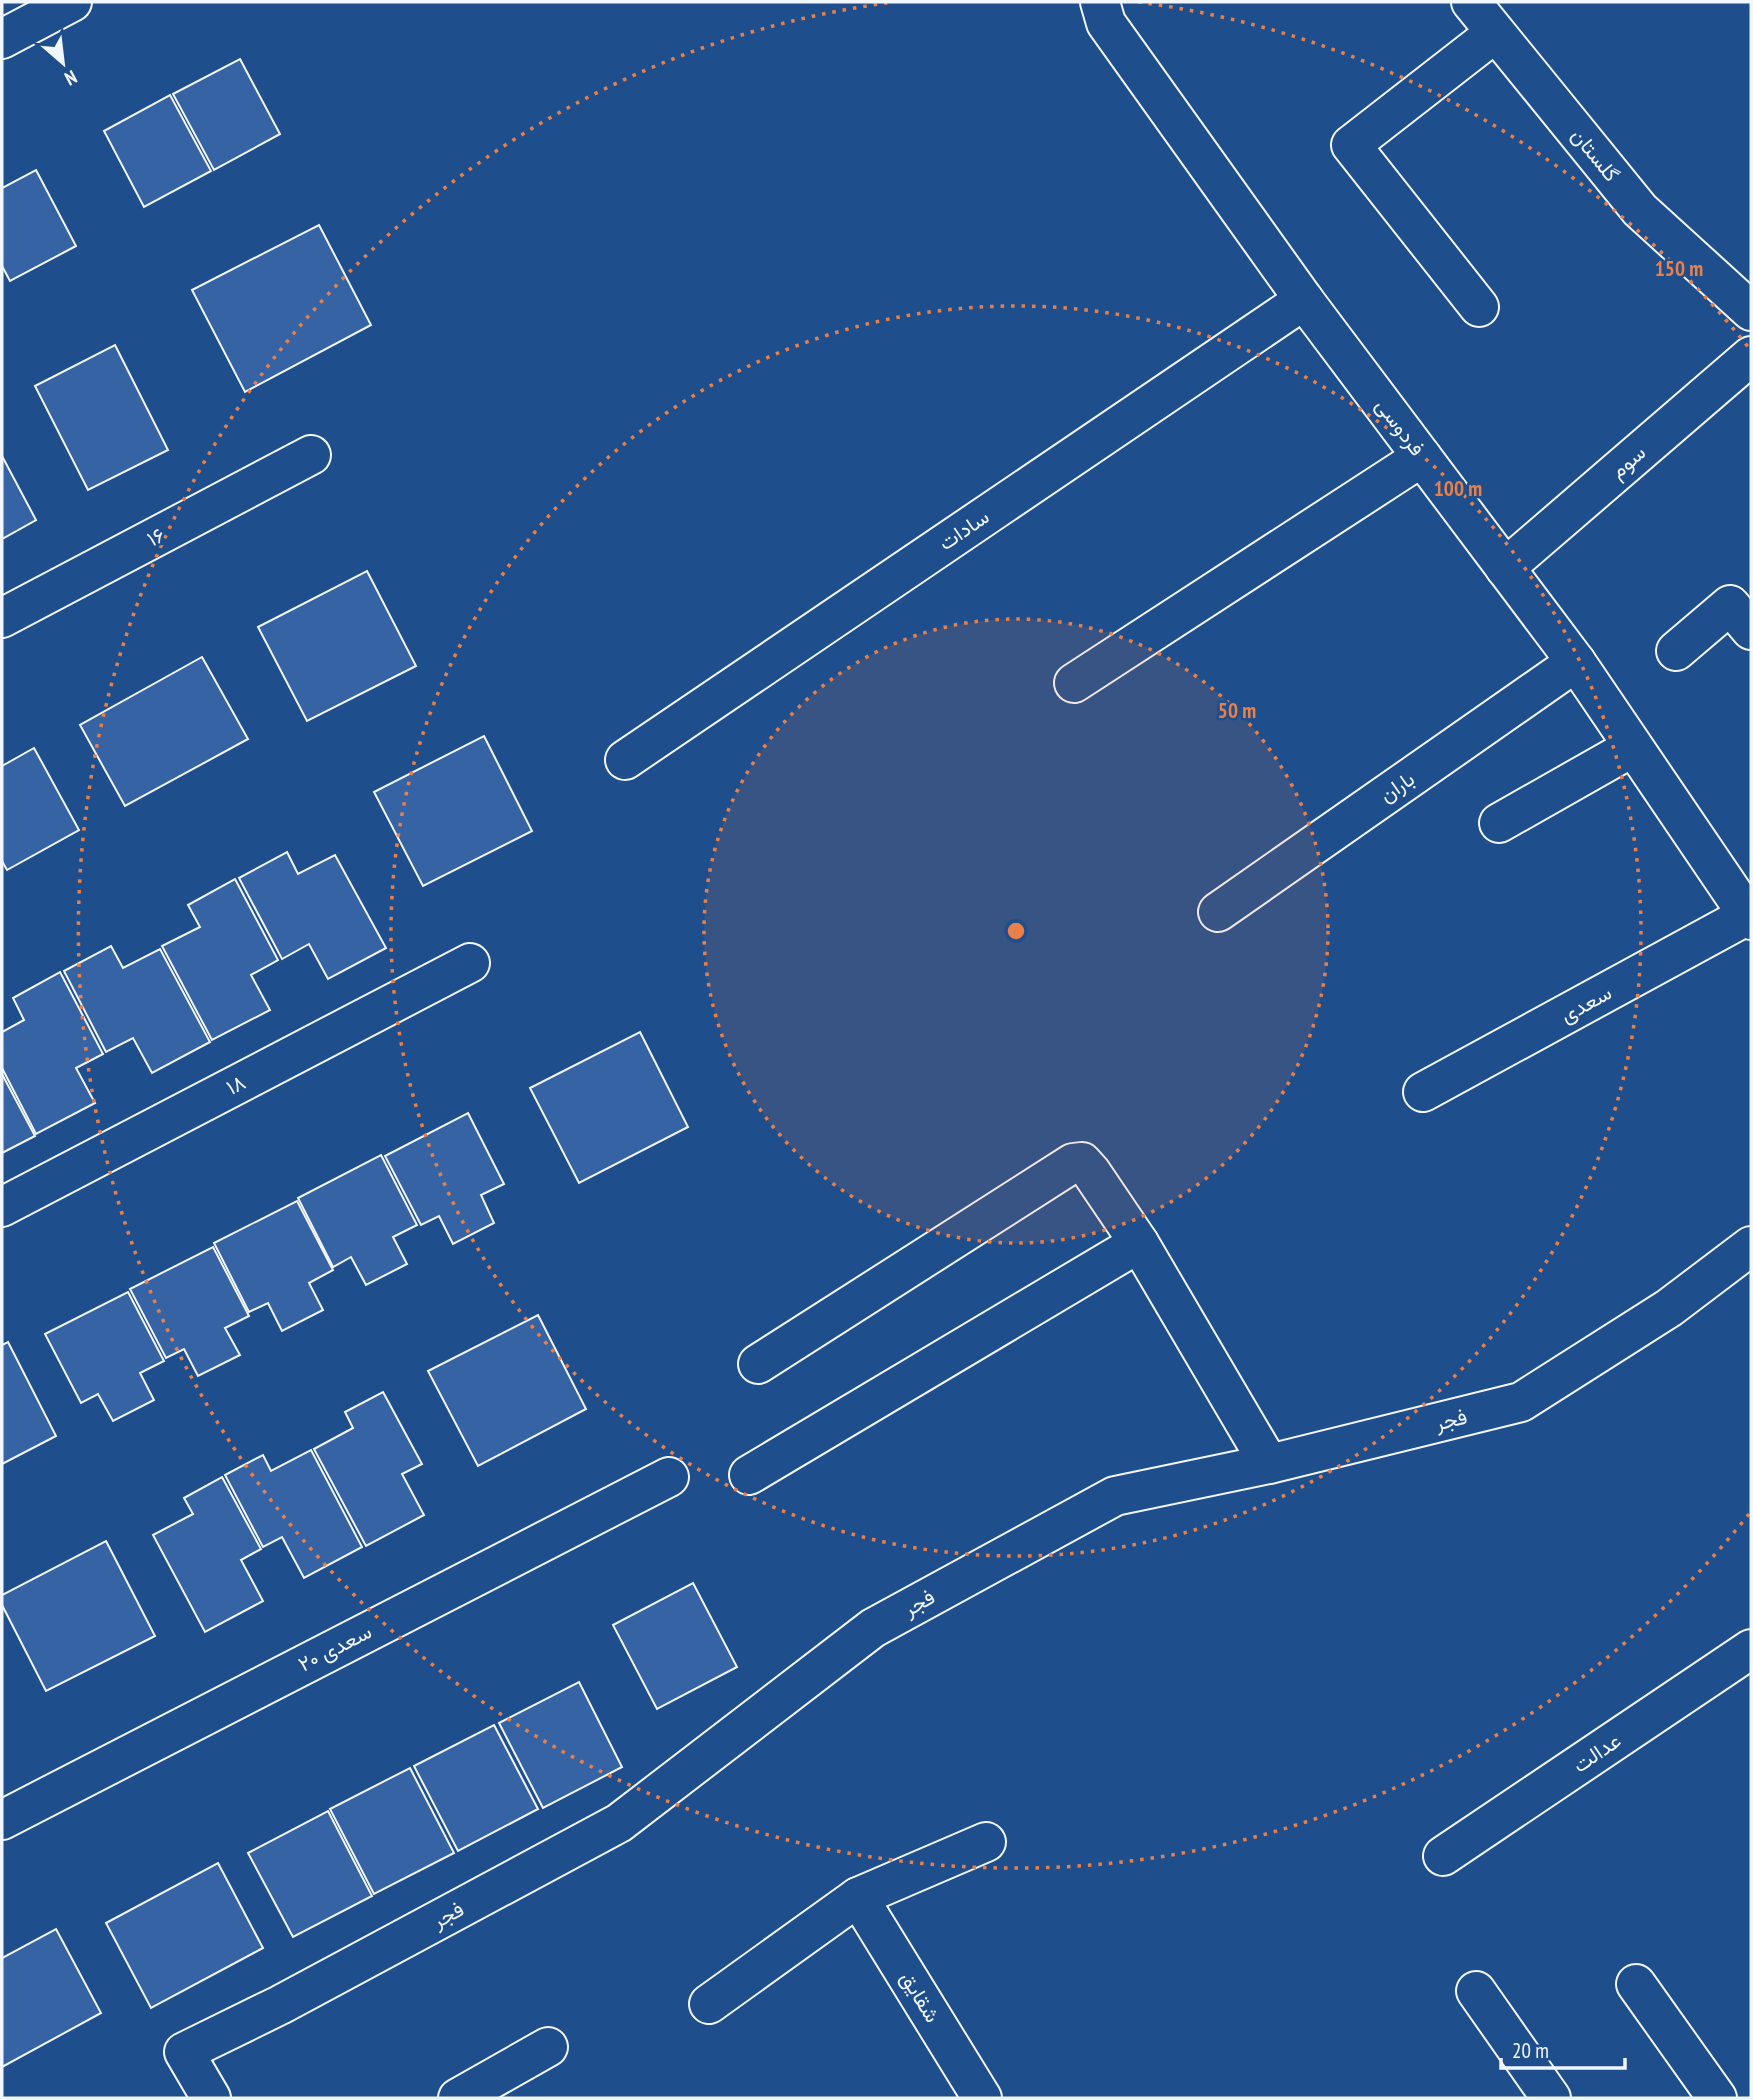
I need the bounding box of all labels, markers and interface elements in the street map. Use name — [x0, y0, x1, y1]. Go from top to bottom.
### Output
north arrow — [28, 28, 98, 98]
text: N — [61, 65, 81, 91]
street label: گلستان — [1566, 122, 1625, 187]
text: 150 m — [1655, 255, 1703, 282]
street label: فردوسی — [1370, 392, 1431, 461]
street label: سوم — [1604, 439, 1652, 485]
text: 100 m — [1434, 475, 1482, 502]
street label: سادات — [933, 503, 994, 556]
street label: ۱۶ — [142, 521, 169, 552]
text: 50 m — [1218, 697, 1256, 724]
street label: باران — [1374, 765, 1419, 808]
centre of rings — [1004, 919, 1028, 943]
street label: سعدی — [1555, 979, 1616, 1029]
street label: ۱۸ — [221, 1068, 250, 1101]
street label: فجر — [1431, 1403, 1470, 1437]
street label: فجر — [897, 1583, 939, 1623]
street label: سعدی ۲۰ — [294, 1618, 376, 1677]
street label: عدالت — [1567, 1727, 1626, 1778]
street label: فجر — [426, 1895, 468, 1934]
street label: شقایق — [895, 1966, 946, 2027]
scale bar — [1501, 2026, 1625, 2070]
text: 20 m — [1512, 2037, 1549, 2064]

